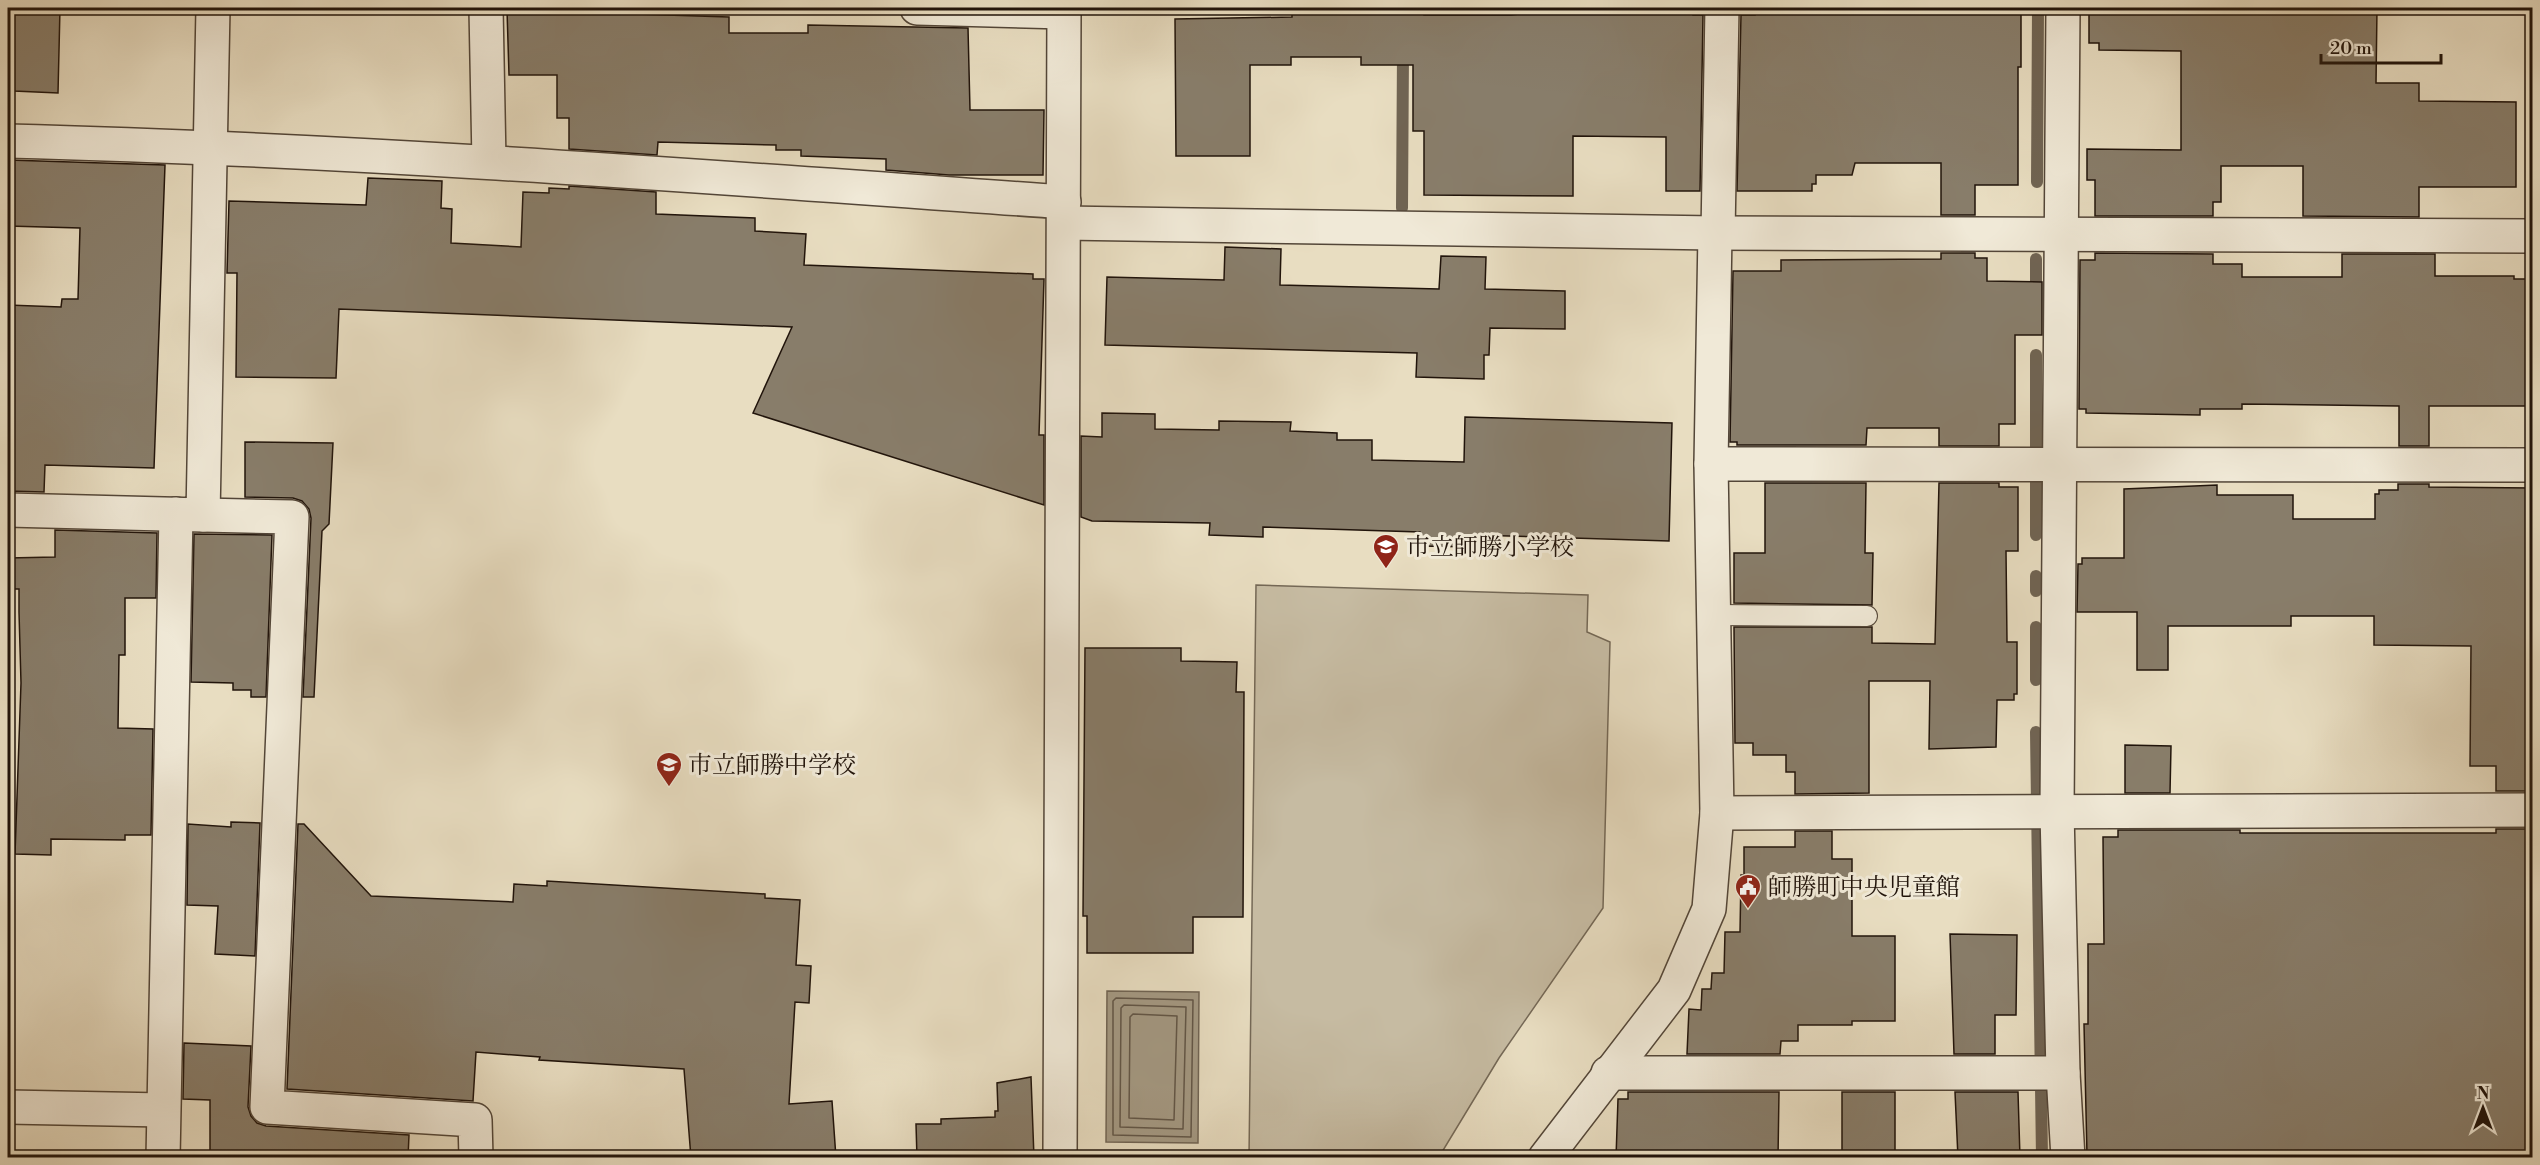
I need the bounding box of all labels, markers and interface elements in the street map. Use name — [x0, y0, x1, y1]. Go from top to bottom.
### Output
scale bar — [2321, 27, 2441, 65]
text: 20 m — [2330, 37, 2372, 60]
school or university icon: 市立師勝小学校 — [1371, 532, 1401, 570]
place label: 市立師勝小学校 — [1406, 533, 1574, 563]
school or university icon: 市立師勝中学校 — [654, 750, 684, 788]
place label: 市立師勝中学校 — [688, 751, 856, 781]
public building icon: 師勝町中央児童館 — [1733, 872, 1763, 910]
place label: 師勝町中央児童館 — [1768, 873, 1960, 903]
north arrow — [2453, 1078, 2513, 1138]
text: N — [2477, 1084, 2490, 1104]

